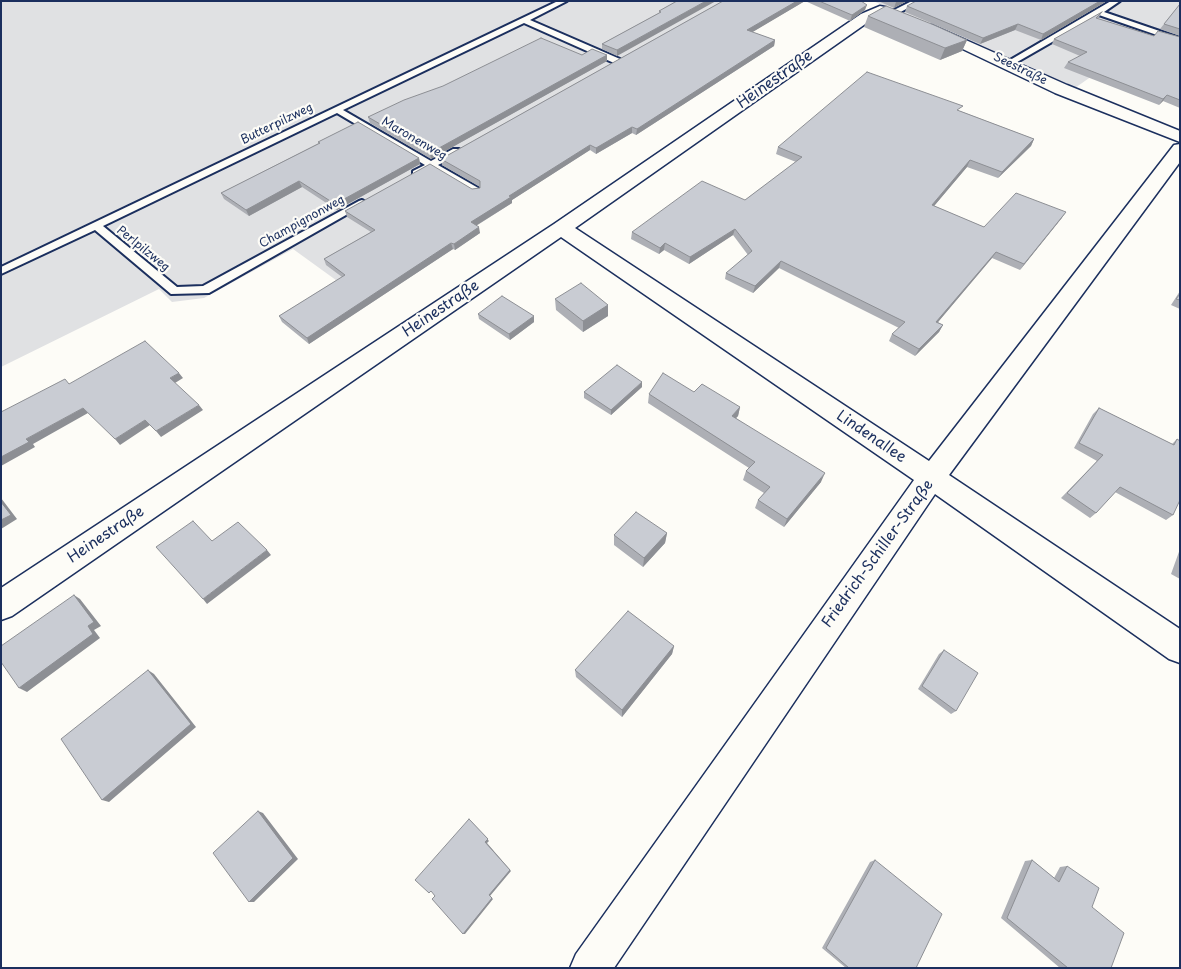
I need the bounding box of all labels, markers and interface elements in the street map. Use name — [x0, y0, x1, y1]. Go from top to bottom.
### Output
street label: Heinestraße — [734, 47, 816, 113]
street label: Seestraße — [991, 50, 1049, 88]
street label: Butterpilzweg — [239, 100, 315, 148]
street label: Maronenweg — [379, 115, 449, 163]
street label: Champignonweg — [257, 193, 347, 251]
street label: Perlpilzweg — [114, 223, 172, 275]
street label: Heinestraße — [399, 277, 483, 341]
street label: Lindenallee — [833, 407, 909, 467]
street label: Friedrich-Schiller-Straße — [818, 477, 938, 631]
street label: Heinestraße — [64, 503, 148, 567]

